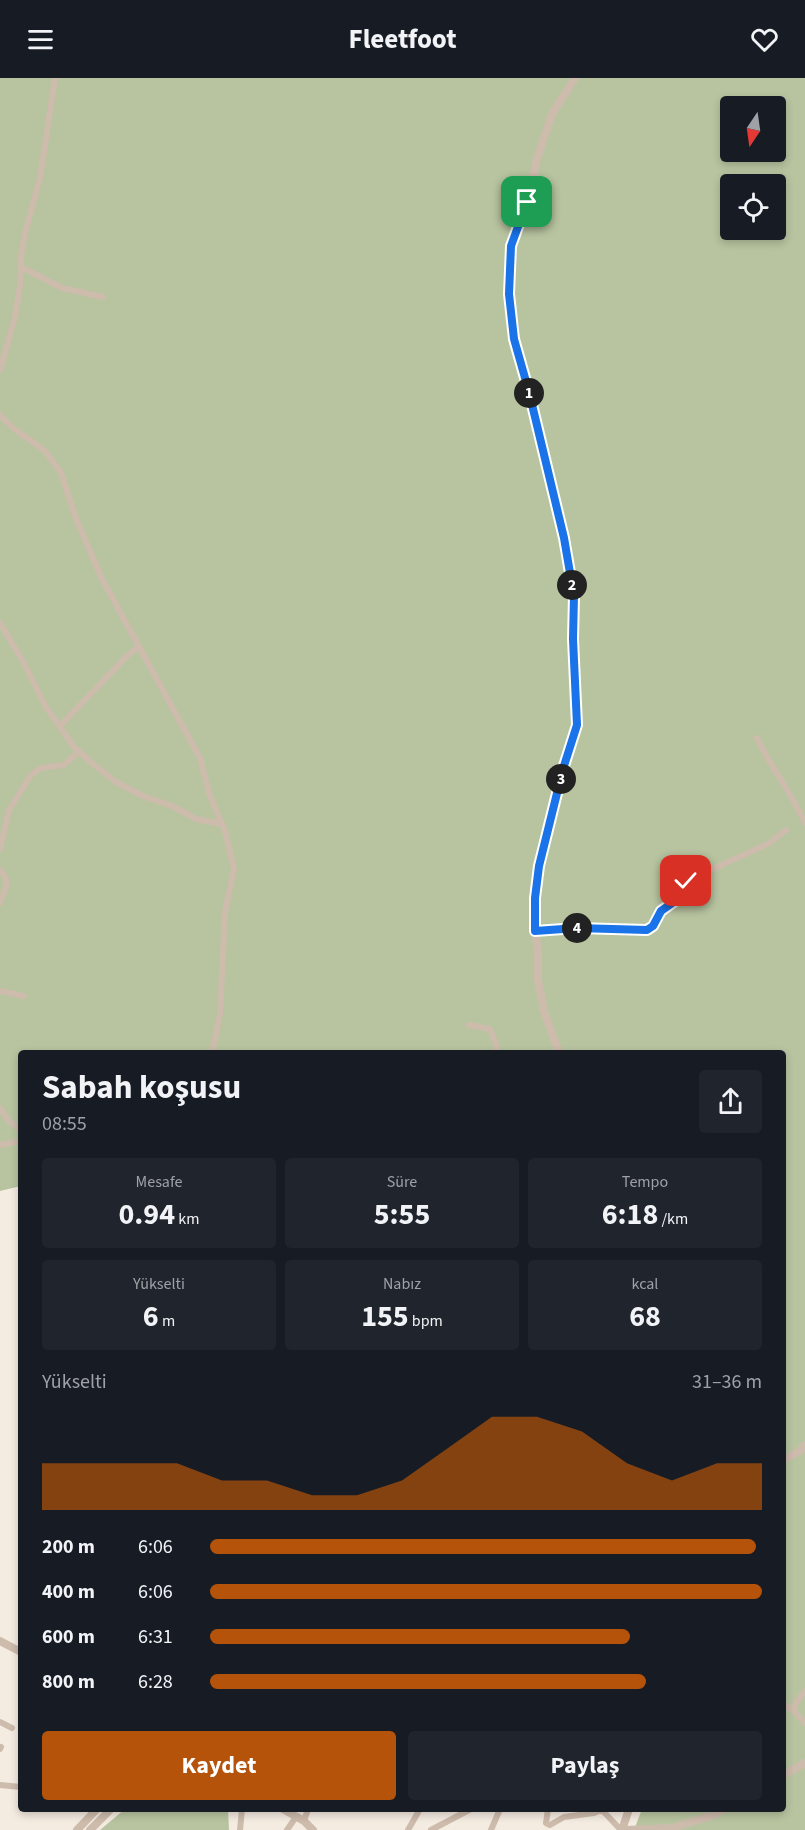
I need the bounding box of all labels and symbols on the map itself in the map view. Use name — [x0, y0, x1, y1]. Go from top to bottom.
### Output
north arrow — [720, 96, 786, 162]
pin — [501, 176, 552, 227]
pin: 1 — [514, 378, 544, 408]
pin: 2 — [557, 570, 587, 600]
pin: 3 — [546, 764, 576, 794]
pin — [660, 855, 711, 906]
pin: 4 — [562, 913, 592, 943]

